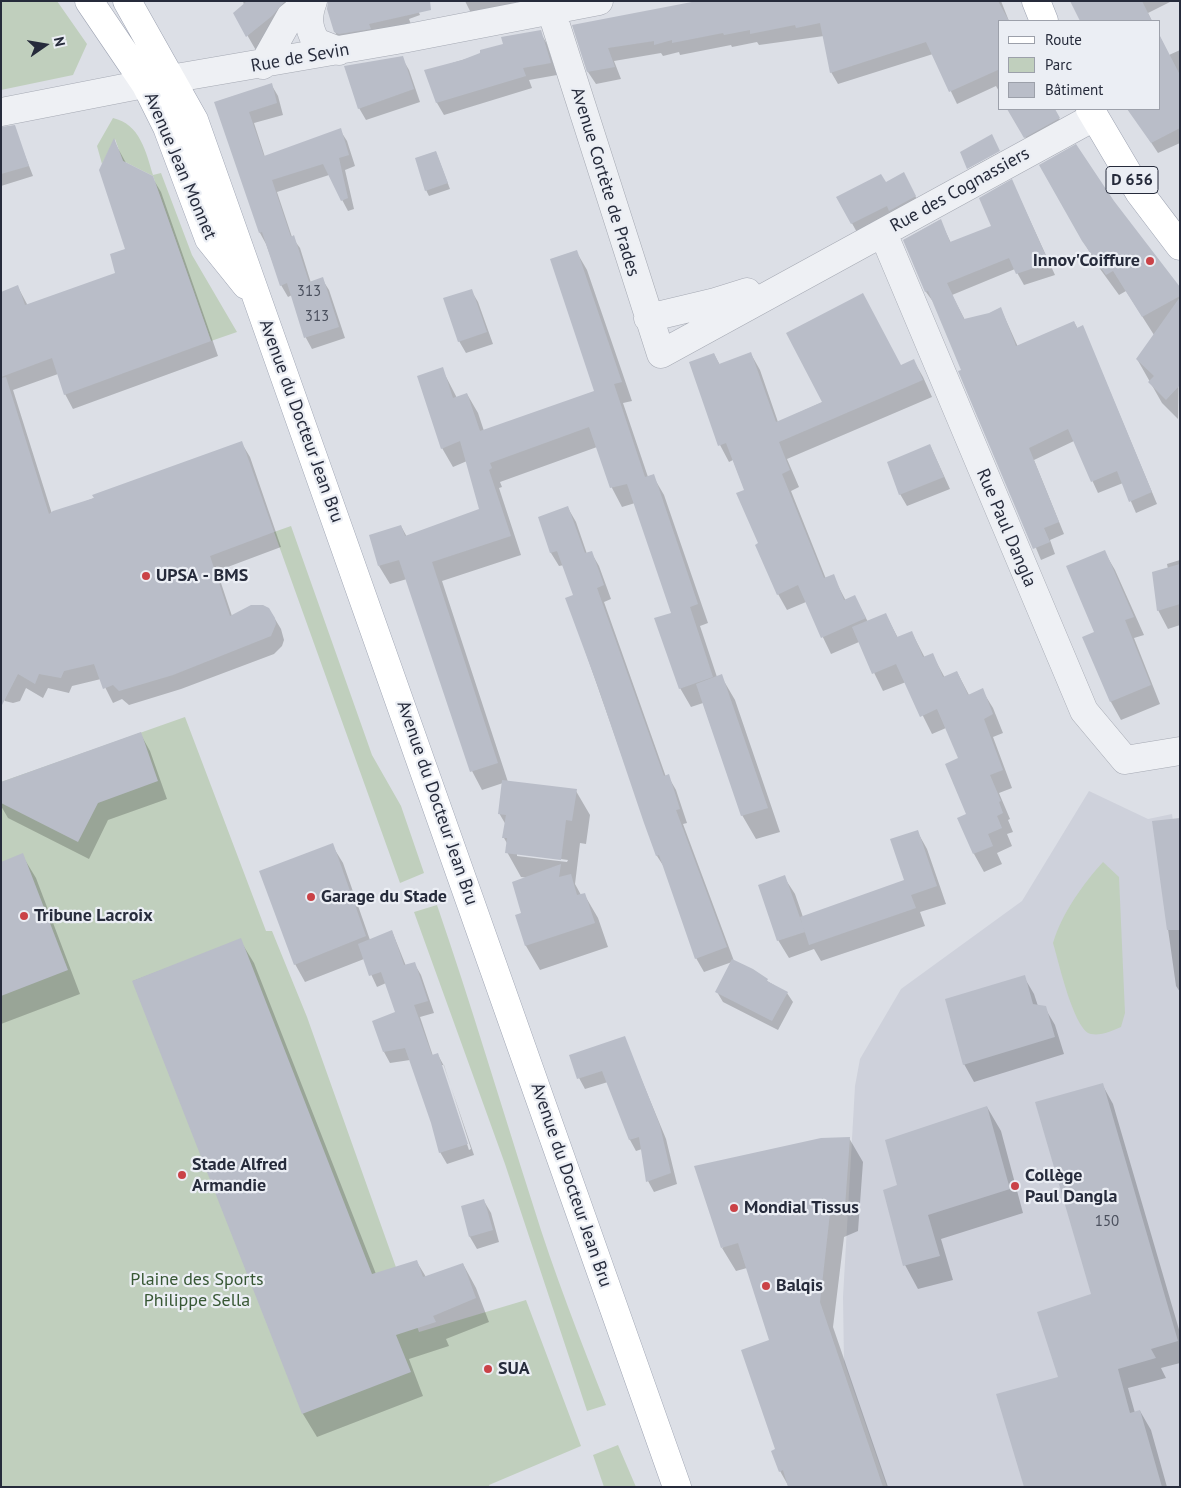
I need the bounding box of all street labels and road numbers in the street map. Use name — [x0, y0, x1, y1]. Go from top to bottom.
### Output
street label: Rue de Sevin — [249, 39, 351, 77]
street label: Avenue Cortète de Prades — [566, 85, 644, 279]
street label: Avenue Jean Monnet — [139, 89, 221, 243]
street label: Rue des Cognassiers — [887, 143, 1033, 237]
road number: D 656 — [1106, 166, 1158, 194]
street label: Avenue du Docteur Jean Bru — [254, 316, 348, 526]
street label: Rue Paul Dangla — [971, 465, 1041, 591]
street label: Avenue du Docteur Jean Bru — [392, 698, 482, 908]
street label: Avenue du Docteur Jean Bru — [526, 1080, 616, 1290]

